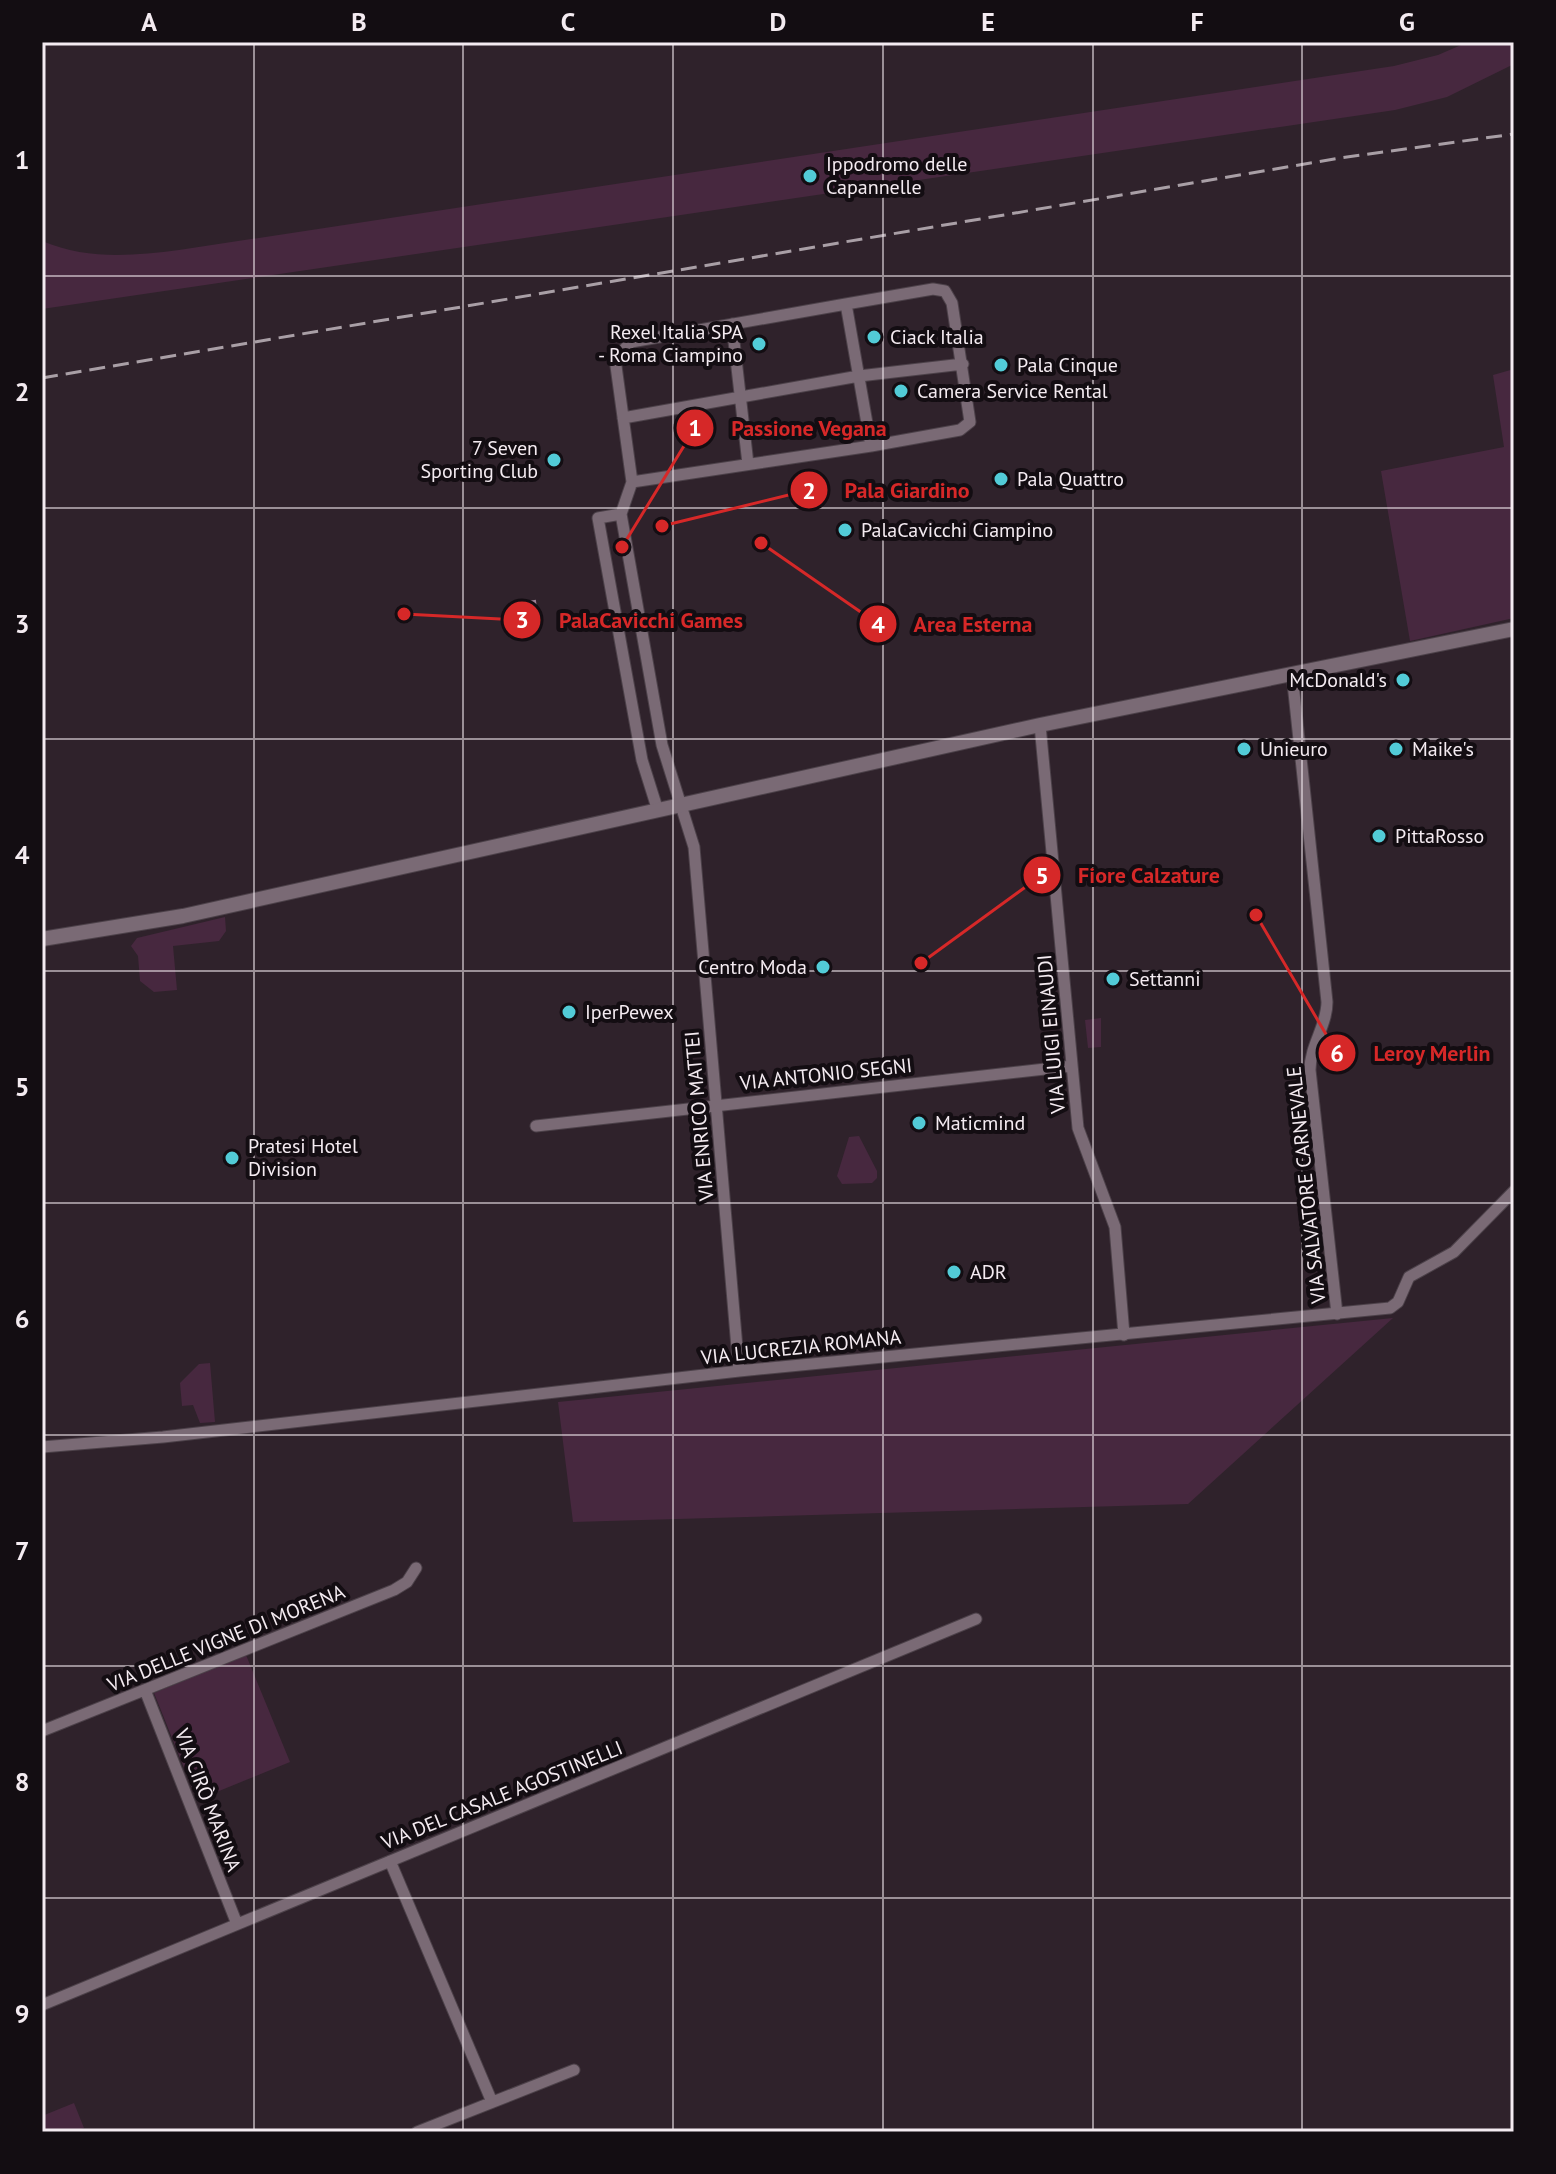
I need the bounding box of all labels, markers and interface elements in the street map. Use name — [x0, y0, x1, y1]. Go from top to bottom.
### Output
text: A — [141, 5, 157, 38]
text: B — [351, 5, 367, 38]
text: C — [561, 5, 575, 38]
text: D — [770, 5, 786, 38]
text: E — [981, 5, 995, 38]
text: F — [1190, 5, 1204, 38]
text: G — [1399, 5, 1415, 38]
text: 1 — [15, 143, 29, 176]
place label: Ippodromo delle Capannelle — [826, 151, 968, 200]
marker: Ippodromo delle Capannelle — [801, 167, 819, 185]
place label: Rexel Italia SPA - Roma Ciampino — [598, 319, 743, 368]
place label: Ciack Italia — [890, 324, 984, 350]
marker: Ciack Italia — [865, 328, 883, 346]
marker: Rexel Italia SPA - Roma Ciampino — [750, 335, 768, 353]
place label: Pala Cinque — [1017, 352, 1118, 378]
marker: Pala Cinque — [992, 356, 1010, 374]
text: 2 — [15, 375, 29, 408]
place label: Camera Service Rental — [917, 378, 1108, 404]
marker: Camera Service Rental — [892, 382, 910, 400]
callout: Passione Vegana — [675, 405, 903, 451]
text: 1 — [688, 412, 702, 443]
text: Passione Vegana — [731, 414, 887, 442]
place label: 7 Seven Sporting Club — [420, 435, 538, 484]
marker: 7 Seven Sporting Club — [545, 451, 563, 469]
place label: Pala Quattro — [1017, 466, 1124, 492]
callout: Pala Giardino — [789, 467, 986, 513]
marker: Pala Quattro — [992, 470, 1010, 488]
text: 2 — [802, 475, 816, 506]
text: Pala Giardino — [844, 476, 970, 504]
place label: PalaCavicchi Ciampino — [861, 517, 1053, 543]
marker: PalaCavicchi Ciampino — [836, 521, 854, 539]
callout: PalaCavicchi Games — [502, 597, 759, 643]
callout: Area Esterna — [858, 601, 1049, 647]
text: 3 — [515, 604, 529, 635]
text: PalaCavicchi Games — [559, 606, 743, 634]
text: 3 — [15, 607, 29, 640]
text: 4 — [871, 609, 885, 640]
text: Area Esterna — [914, 610, 1032, 638]
place label: McDonald's — [1289, 667, 1387, 693]
marker: McDonald's — [1394, 671, 1412, 689]
place label: Unieuro — [1260, 736, 1328, 762]
place label: Maike's — [1412, 736, 1474, 762]
marker: Unieuro — [1235, 740, 1253, 758]
marker: Maike's — [1387, 740, 1405, 758]
place label: PittaRosso — [1395, 823, 1484, 849]
marker: PittaRosso — [1370, 827, 1388, 845]
text: 4 — [15, 838, 30, 871]
callout: Fiore Calzature — [1022, 852, 1236, 898]
text: 5 — [1035, 860, 1049, 891]
text: Fiore Calzature — [1078, 861, 1220, 889]
street label: VIA LUIGI EINAUDI — [1031, 953, 1071, 1116]
place label: Centro Moda — [698, 954, 807, 980]
marker: Centro Moda — [814, 958, 832, 976]
place label: Settanni — [1129, 966, 1201, 992]
marker: Settanni — [1104, 970, 1122, 988]
place label: IperPewex — [585, 999, 673, 1025]
marker: IperPewex — [560, 1003, 578, 1021]
street label: VIA ENRICO MATTEI — [679, 1030, 719, 1203]
callout: Leroy Merlin — [1317, 1030, 1507, 1076]
text: 6 — [1330, 1038, 1344, 1069]
text: Leroy Merlin — [1373, 1039, 1491, 1067]
street label: VIA ANTONIO SEGNI — [738, 1052, 913, 1096]
street label: VIA SALVATORE CARNEVALE — [1281, 1065, 1331, 1306]
text: 5 — [15, 1070, 29, 1103]
place label: Maticmind — [935, 1110, 1025, 1136]
marker: Maticmind — [910, 1114, 928, 1132]
place label: Pratesi Hotel Division — [248, 1133, 358, 1182]
marker: Pratesi Hotel Division — [223, 1149, 241, 1167]
place label: ADR — [970, 1259, 1007, 1285]
marker: ADR — [945, 1263, 963, 1281]
text: 6 — [15, 1302, 29, 1335]
street label: VIA LUCREZIA ROMANA — [699, 1324, 903, 1371]
text: 7 — [15, 1534, 29, 1567]
street label: VIA DELLE VIGNE DI MORENA — [103, 1578, 349, 1698]
street label: VIA CIRÒ MARINA — [168, 1724, 247, 1875]
street label: VIA DEL CASALE AGOSTINELLI — [377, 1735, 626, 1856]
text: 8 — [15, 1765, 29, 1798]
text: 9 — [15, 1997, 29, 2030]

